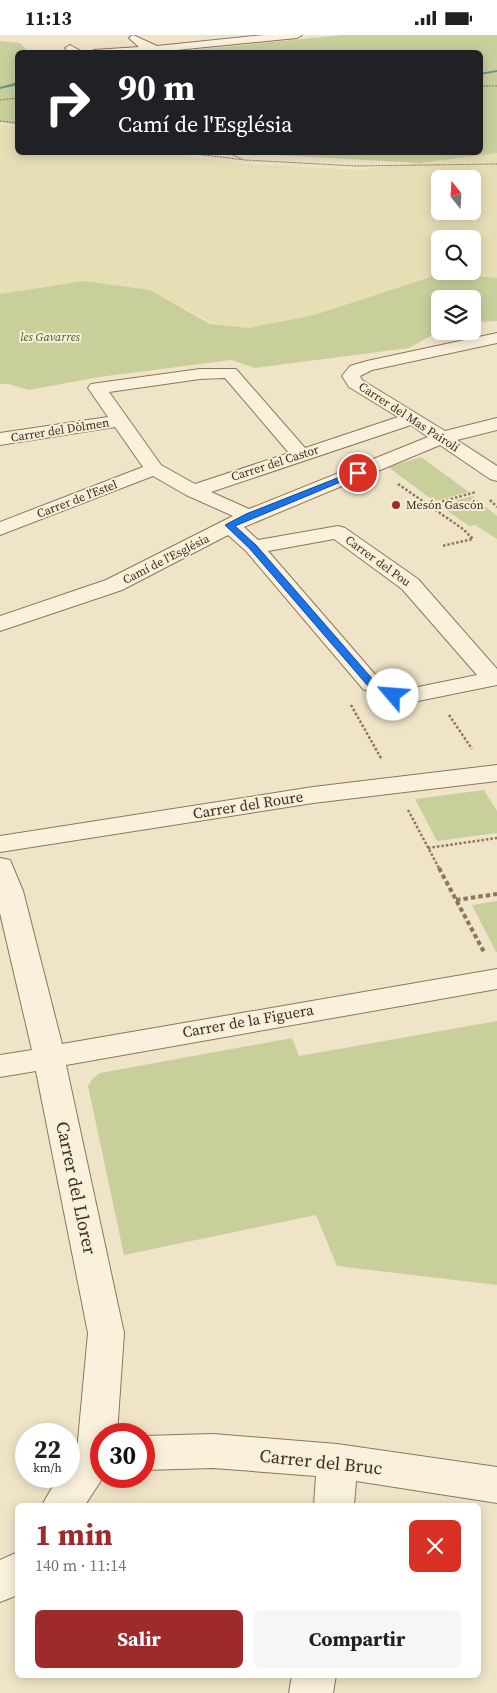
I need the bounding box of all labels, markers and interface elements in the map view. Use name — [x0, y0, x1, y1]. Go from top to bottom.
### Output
text: 11:13 — [25, 5, 72, 31]
text: 90 m — [118, 64, 195, 112]
icon: right — [35, 70, 100, 135]
text: Camí de l'Església — [118, 109, 293, 139]
north arrow — [431, 170, 481, 220]
map controls — [431, 170, 481, 340]
button: search — [431, 230, 481, 280]
button: layers — [431, 290, 481, 340]
park label: les Gavarres — [20, 329, 81, 345]
street label: Carrer del Mas Pairolí — [356, 378, 463, 456]
street label: Carrer del Dòlmen — [10, 414, 110, 446]
street label: Carrer del Castor — [229, 441, 321, 485]
pin — [337, 452, 379, 494]
icon: arrive — [344, 459, 372, 487]
street label: Carrer de l'Estel — [35, 476, 120, 522]
place label: Mesón Gascón — [406, 497, 484, 513]
marker: Mesón Gascón — [390, 499, 402, 511]
street label: Camí de l'Església — [120, 530, 213, 588]
street label: Carrer del Pou — [342, 532, 414, 590]
position arrow — [366, 668, 418, 720]
street label: Carrer del Roure — [191, 785, 305, 824]
street label: Carrer de la Figuera — [181, 999, 316, 1042]
street label: Carrer del Llorer — [50, 1119, 103, 1257]
speed limit sign: 30 — [90, 1423, 155, 1488]
text: 22 — [34, 1432, 61, 1466]
street label: Carrer del Bruc — [258, 1443, 384, 1480]
text: km/h — [33, 1460, 62, 1476]
text: 1 min — [35, 1514, 113, 1555]
button: close — [409, 1520, 461, 1572]
text: 140 m · 11:14 — [35, 1554, 126, 1576]
button: Salir — [35, 1610, 243, 1668]
button: Compartir — [253, 1610, 461, 1668]

